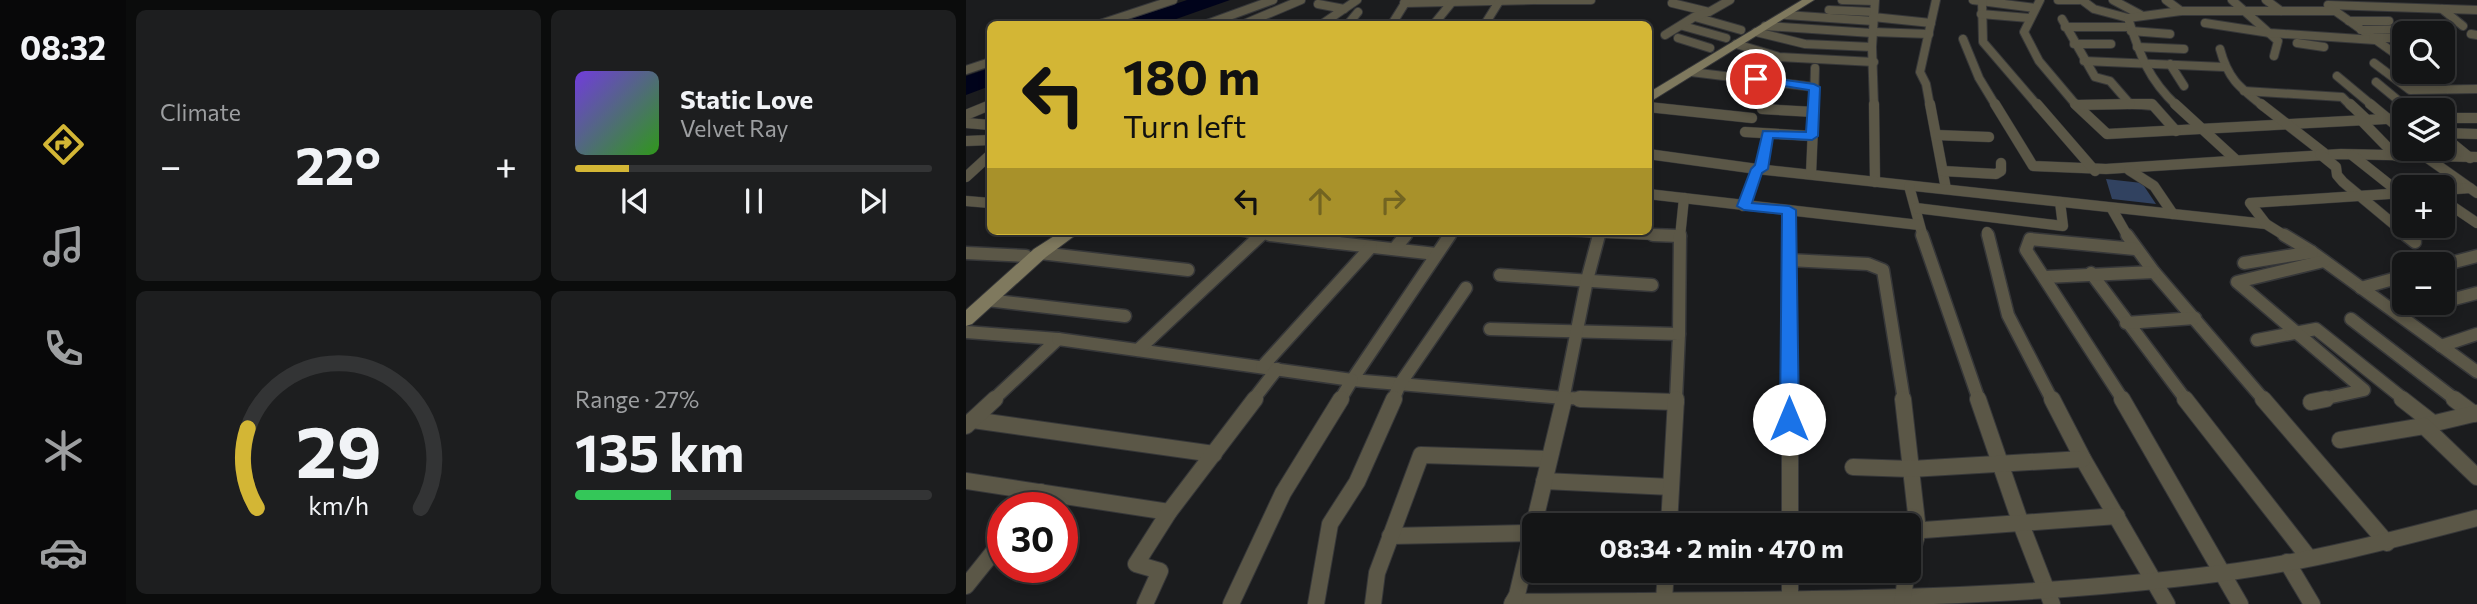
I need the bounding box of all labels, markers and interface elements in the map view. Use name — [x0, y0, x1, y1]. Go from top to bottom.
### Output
map controls — [2392, 21, 2455, 315]
button: search — [2392, 21, 2455, 84]
text: 08:32 — [20, 27, 106, 67]
text: 180 m — [1123, 45, 1260, 105]
icon: left — [1008, 49, 1099, 140]
pin — [1726, 49, 1786, 109]
icon: arrive — [1737, 60, 1775, 98]
text: Static Love — [680, 83, 813, 114]
text: Climate — [160, 98, 241, 126]
button: layers — [2392, 98, 2455, 161]
text: Turn left — [1123, 105, 1247, 145]
text: Velvet Ray — [680, 114, 788, 142]
icon: directions — [39, 120, 88, 169]
text: 22° — [295, 132, 381, 196]
text: − — [160, 141, 182, 188]
text: + — [495, 141, 517, 188]
button: + — [2392, 175, 2455, 238]
icon: previous — [616, 182, 654, 220]
icon: pause — [735, 182, 773, 220]
icon: next — [854, 182, 892, 220]
icon: left — [1228, 182, 1266, 220]
icon: ahead — [1301, 182, 1339, 220]
icon: right — [1374, 182, 1412, 220]
icon: music — [39, 222, 88, 271]
button: − — [2392, 252, 2455, 315]
icon: phone — [39, 324, 88, 373]
position arrow — [1752, 382, 1826, 456]
text: Range · 27% — [575, 385, 699, 413]
text: 29 — [296, 405, 381, 494]
text: 135 km — [575, 419, 744, 483]
icon: climate — [39, 426, 88, 475]
text: km/h — [308, 490, 369, 520]
speed limit sign: 30 — [987, 492, 1078, 583]
icon: car — [39, 528, 88, 577]
text: 08:34 · 2 min · 470 m — [1599, 532, 1844, 563]

